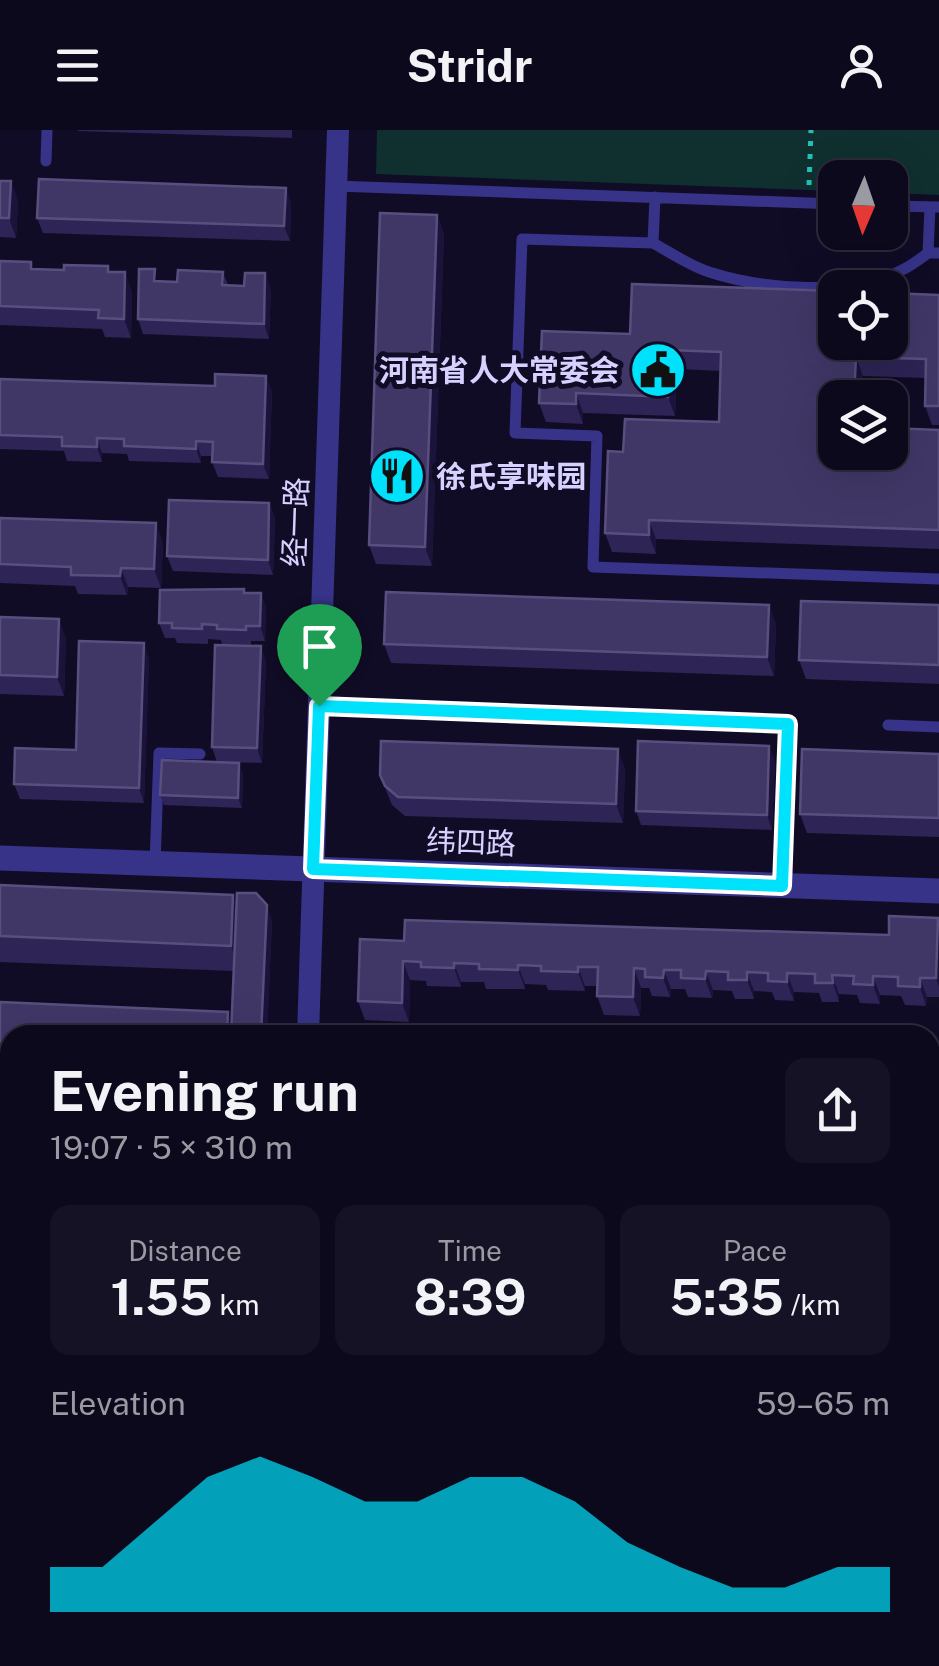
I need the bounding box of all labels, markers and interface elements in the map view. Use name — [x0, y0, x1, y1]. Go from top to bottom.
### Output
icon: menu — [50, 38, 105, 93]
icon: person — [834, 38, 889, 93]
text: Stridr — [407, 39, 532, 92]
north arrow — [818, 160, 908, 250]
map controls — [818, 160, 908, 470]
button: locate — [818, 270, 908, 360]
public building icon: 河南省人大常委会 — [628, 340, 688, 400]
place label: 河南省人大常委会 — [379, 352, 619, 388]
button: layers — [818, 380, 908, 470]
restaurant icon: 徐氏享味园 — [367, 446, 427, 506]
place label: 徐氏享味园 — [436, 458, 586, 494]
street label: 经一路 — [275, 476, 315, 568]
pin — [277, 604, 362, 707]
icon: arrive — [292, 619, 347, 674]
street label: 纬四路 — [425, 822, 517, 862]
button: share — [785, 1058, 890, 1163]
text: Evening run — [50, 1059, 359, 1123]
text: 19:07 · 5 × 310 m — [50, 1129, 293, 1166]
text: Distance — [128, 1234, 242, 1267]
text: Time — [438, 1234, 502, 1267]
text: Pace — [723, 1234, 787, 1267]
text: 1.55 — [110, 1267, 213, 1326]
text: 8:39 — [413, 1267, 527, 1326]
text: 5:35 — [670, 1267, 784, 1326]
text: km — [213, 1288, 260, 1321]
text: /km — [784, 1288, 840, 1321]
text: Elevation — [50, 1385, 186, 1422]
text: 59–65 m — [756, 1385, 890, 1422]

